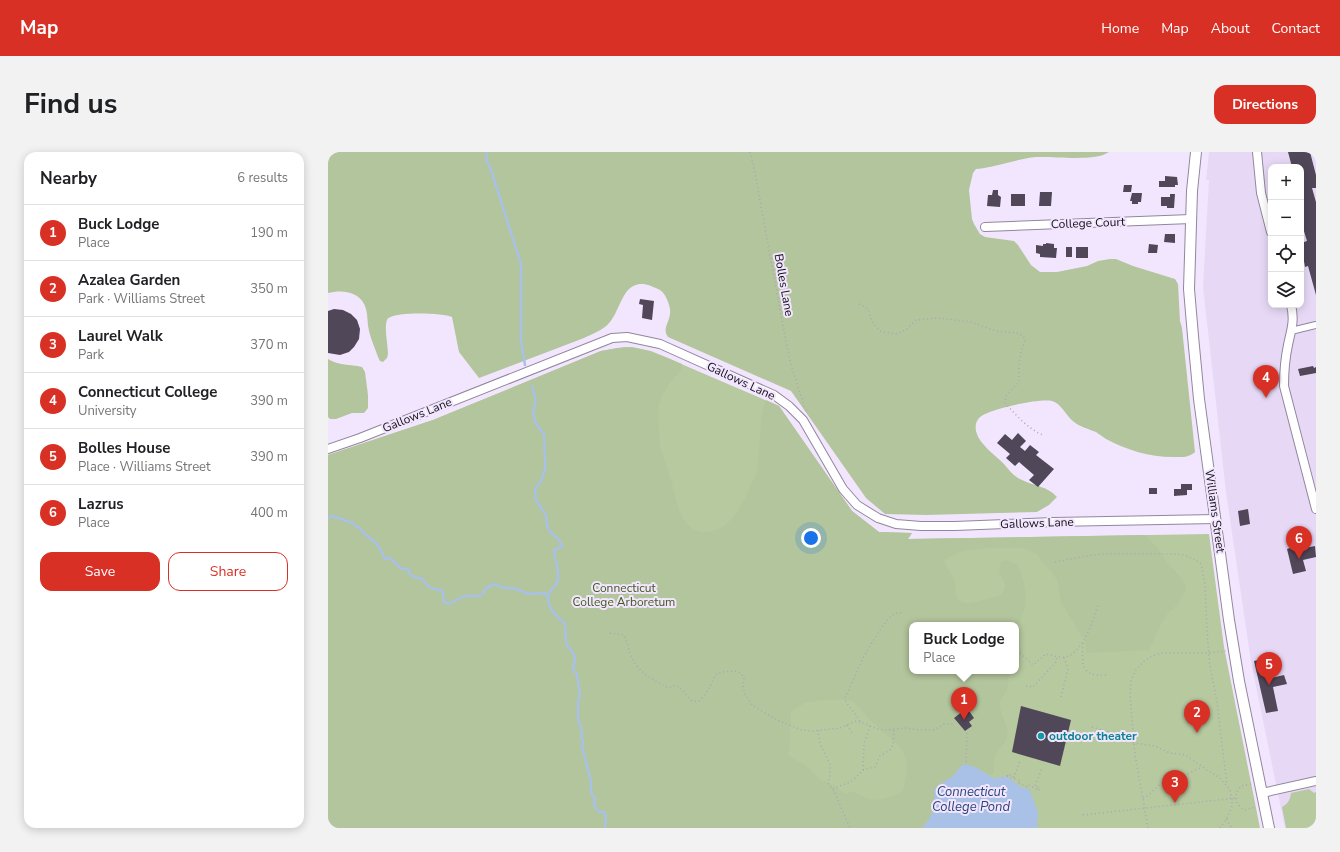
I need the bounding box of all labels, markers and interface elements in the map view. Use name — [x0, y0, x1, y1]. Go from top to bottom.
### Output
text: Map — [20, 15, 58, 41]
text: Home — [1101, 19, 1139, 38]
text: Map — [1161, 19, 1189, 38]
text: About — [1211, 19, 1250, 38]
text: Contact — [1272, 19, 1320, 38]
text: Find us — [24, 85, 118, 123]
button: Directions — [1214, 85, 1316, 124]
map controls — [1268, 164, 1304, 308]
button: + — [1268, 164, 1304, 200]
text: Nearby — [40, 167, 97, 190]
text: 6 results — [237, 169, 288, 187]
button: − — [1268, 200, 1304, 236]
text: Buck Lodge — [78, 214, 159, 234]
street label: College Court — [1051, 214, 1126, 232]
text: 1 — [49, 224, 57, 242]
text: 190 m — [250, 224, 288, 242]
text: Place — [78, 234, 110, 252]
button: locate — [1268, 236, 1304, 272]
street label: Bolles Lane — [771, 253, 797, 317]
text: Azalea Garden — [78, 270, 180, 290]
button: layers — [1268, 272, 1304, 308]
text: 2 — [49, 280, 57, 298]
text: 350 m — [250, 280, 288, 298]
text: Park · Williams Street — [78, 290, 205, 308]
text: Laurel Walk — [78, 326, 163, 346]
text: 3 — [49, 336, 57, 354]
text: 370 m — [250, 336, 288, 354]
text: Park — [78, 346, 104, 364]
street label: Gallows Lane — [704, 358, 778, 404]
pin: 4 — [1253, 365, 1279, 398]
text: Connecticut College — [78, 382, 217, 402]
text: 4 — [49, 392, 57, 410]
text: 390 m — [250, 392, 288, 410]
street label: Gallows Lane — [380, 394, 454, 436]
text: University — [78, 402, 137, 420]
text: Bolles House — [78, 438, 170, 458]
text: 5 — [49, 448, 57, 466]
text: 390 m — [250, 448, 288, 466]
text: Place · Williams Street — [78, 458, 211, 476]
street label: Williams Street — [1201, 468, 1229, 555]
text: Lazrus — [78, 494, 124, 514]
text: 6 — [49, 504, 57, 522]
text: 400 m — [250, 504, 288, 522]
text: Place — [78, 514, 110, 532]
street label: Gallows Lane — [1000, 514, 1074, 532]
pin: 6 — [1286, 526, 1312, 559]
your location — [801, 528, 821, 548]
button: Save — [40, 552, 160, 591]
button: Share — [168, 552, 288, 591]
park label: Connecticut College Arboretum — [573, 580, 675, 610]
popup — [909, 622, 1019, 674]
text: Buck Lodge — [923, 629, 1005, 649]
text: Place — [923, 649, 955, 667]
pin: 5 — [1256, 652, 1282, 685]
pin: 1 — [951, 687, 977, 720]
pin: 2 — [1184, 700, 1210, 733]
place label: outdoor theater — [1049, 728, 1137, 744]
marker: outdoor theater — [1036, 731, 1046, 741]
pin: 3 — [1162, 770, 1188, 803]
water label: Connecticut College Pond — [932, 783, 1010, 816]

